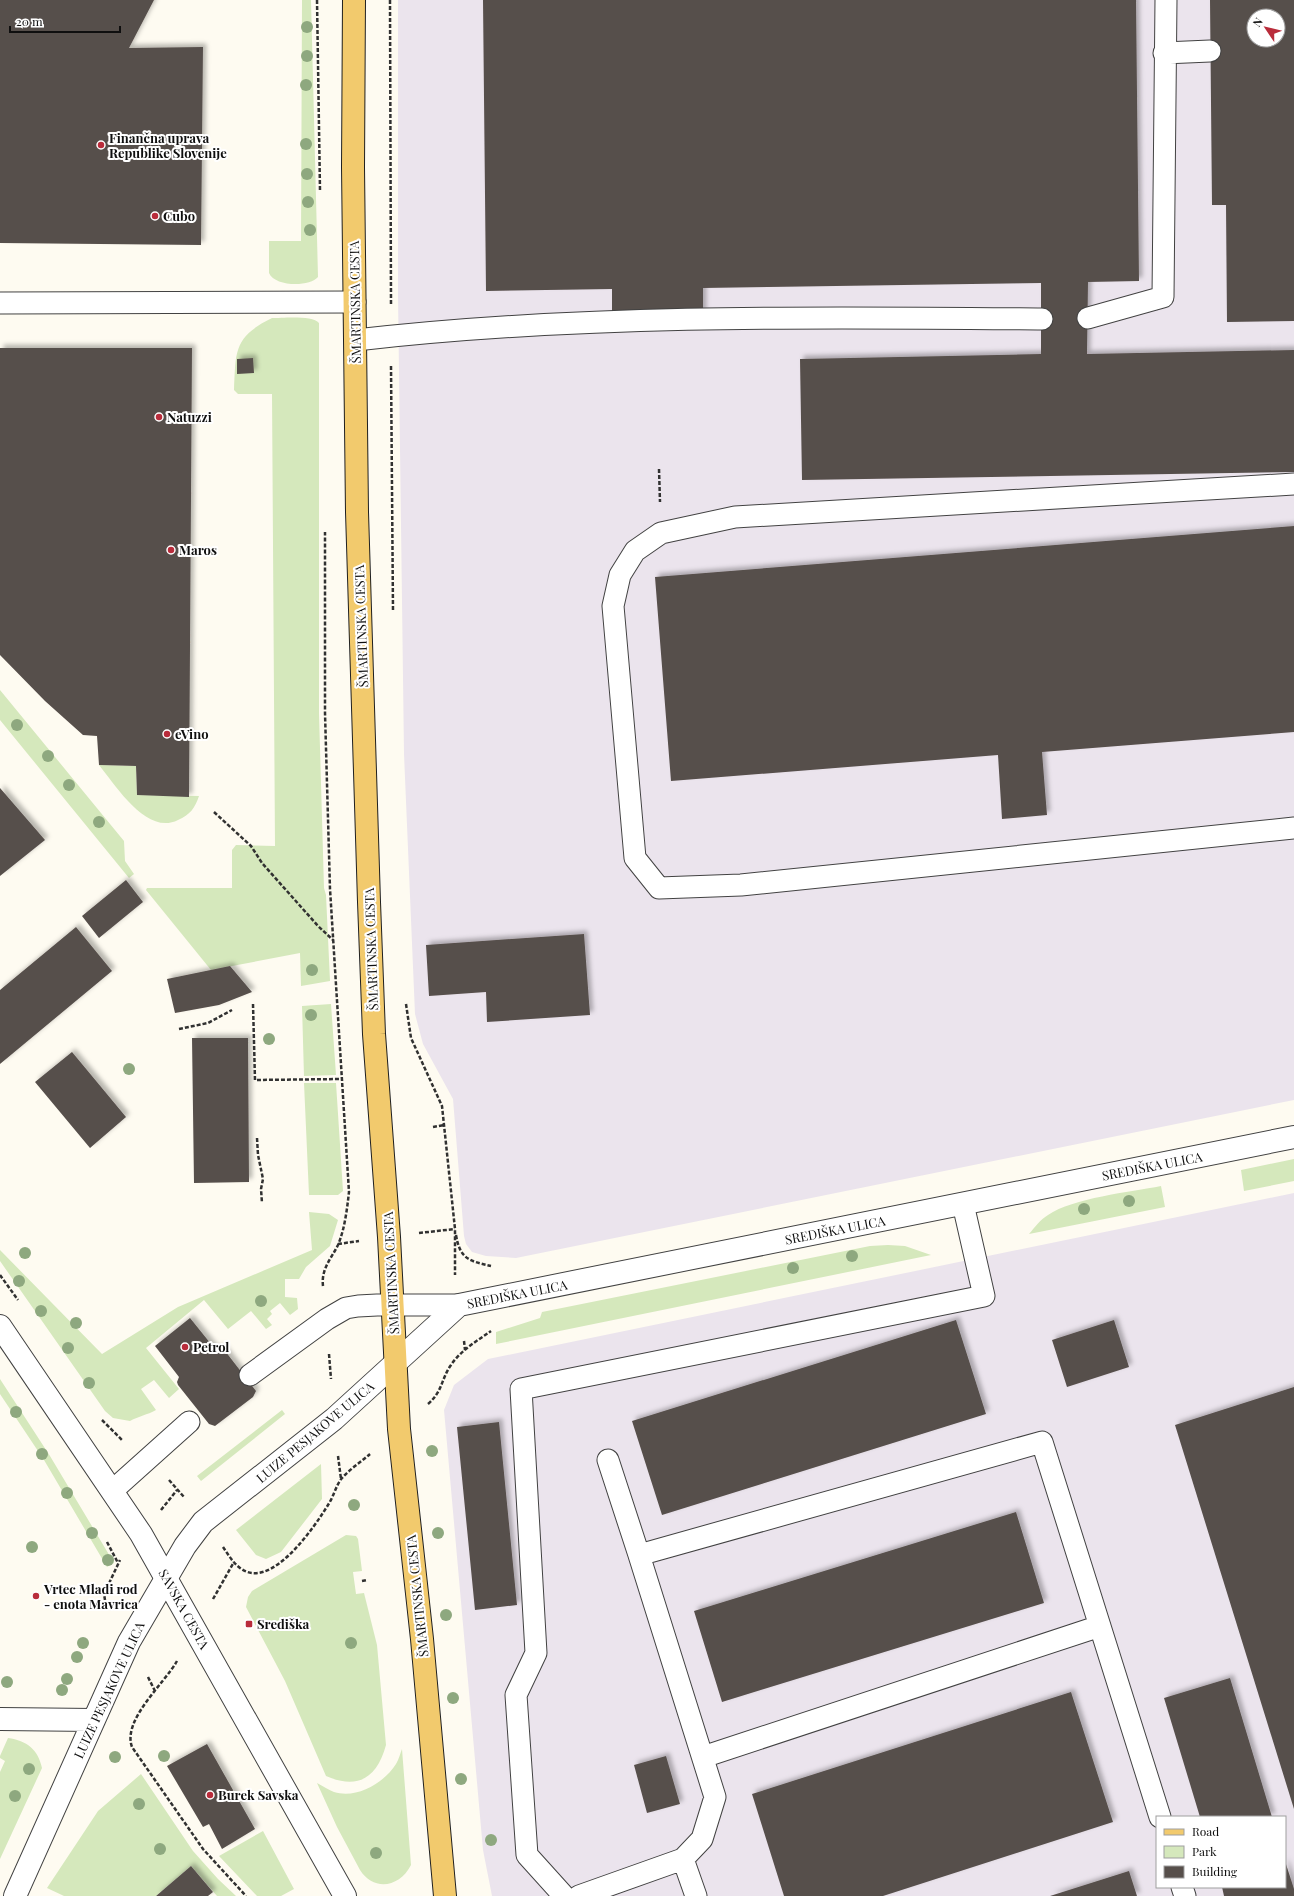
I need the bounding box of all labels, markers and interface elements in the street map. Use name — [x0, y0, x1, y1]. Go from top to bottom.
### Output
scale bar — [10, 8, 120, 34]
north arrow — [1246, 8, 1286, 48]
text: 20 m — [16, 13, 43, 29]
text: N — [1249, 14, 1266, 30]
place label: Finančna uprava Republike Slovenije — [109, 129, 227, 161]
marker: Finančna uprava Republike Slovenije — [96, 140, 106, 150]
place label: Cubo — [163, 207, 195, 224]
marker: Cubo — [150, 211, 160, 221]
street label: ŠMARTINSKA CESTA — [345, 240, 364, 364]
place label: Natuzzi — [167, 408, 212, 425]
marker: Natuzzi — [154, 412, 164, 422]
place label: Maros — [179, 541, 217, 558]
marker: Maros — [166, 545, 176, 555]
street label: ŠMARTINSKA CESTA — [350, 564, 371, 688]
place label: eVino — [175, 725, 209, 742]
marker: eVino — [162, 729, 172, 739]
street label: ŠMARTINSKA CESTA — [360, 887, 381, 1011]
street label: SREDIŠKA ULICA — [1100, 1147, 1204, 1184]
street label: ŠMARTINSKA CESTA — [379, 1210, 402, 1335]
street label: SREDIŠKA ULICA — [783, 1211, 887, 1248]
street label: SREDIŠKA ULICA — [465, 1275, 569, 1312]
place label: Petrol — [193, 1338, 229, 1355]
marker: Petrol — [180, 1342, 190, 1352]
street label: LUIZE PESJAKOVE ULICA — [252, 1377, 378, 1486]
street label: ŠMARTINSKA CESTA — [402, 1533, 431, 1658]
street label: SAVSKA CESTA — [155, 1566, 214, 1653]
place label: Vrtec Mladi rod - enota Mavrica — [43, 1580, 138, 1612]
marker: Vrtec Mladi rod - enota Mavrica — [31, 1591, 41, 1601]
place label: Središka — [257, 1615, 309, 1632]
street label: LUIZE PESJAKOVE ULICA — [69, 1618, 148, 1761]
marker: Središka — [244, 1619, 254, 1629]
place label: Burek Savska — [218, 1786, 299, 1803]
marker: Burek Savska — [205, 1790, 215, 1800]
legend — [1156, 1816, 1286, 1888]
text: Road — [1192, 1823, 1219, 1839]
text: Park — [1192, 1843, 1217, 1859]
text: Building — [1192, 1863, 1238, 1879]

